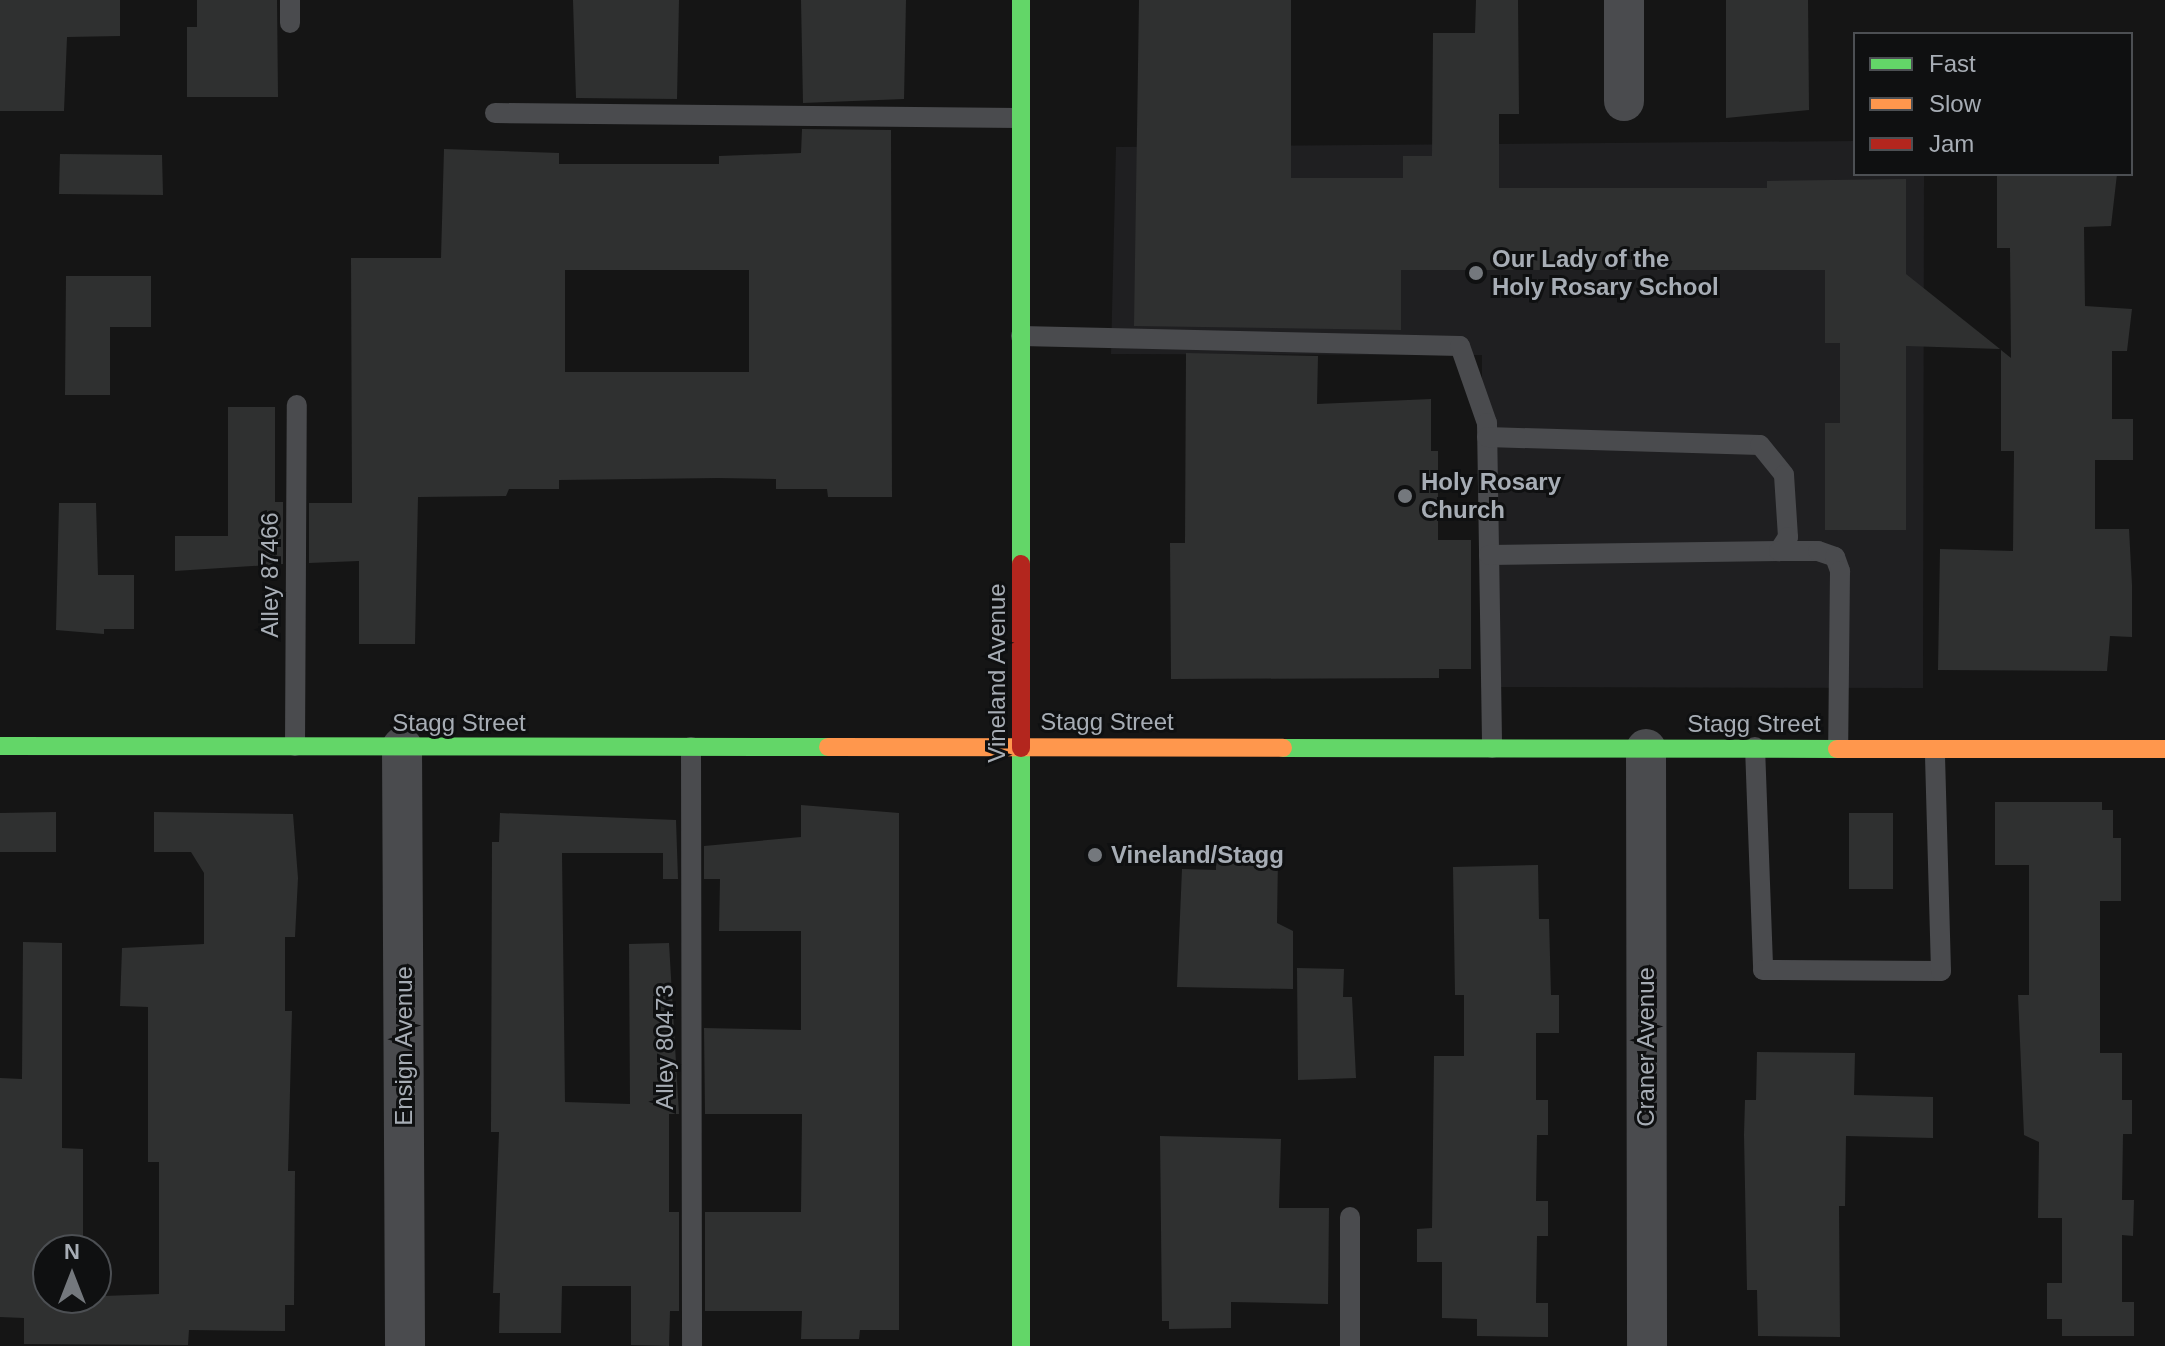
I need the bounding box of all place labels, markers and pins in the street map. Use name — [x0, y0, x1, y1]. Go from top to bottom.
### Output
place label: Our Lady of the Holy Rosary School — [1492, 245, 1719, 301]
marker: Our Lady of the Holy Rosary School — [1467, 264, 1485, 282]
place label: Holy Rosary Church — [1421, 468, 1561, 524]
marker: Holy Rosary Church — [1396, 487, 1414, 505]
place label: Vineland/Stagg — [1111, 841, 1284, 869]
marker: Vineland/Stagg — [1086, 846, 1104, 864]

